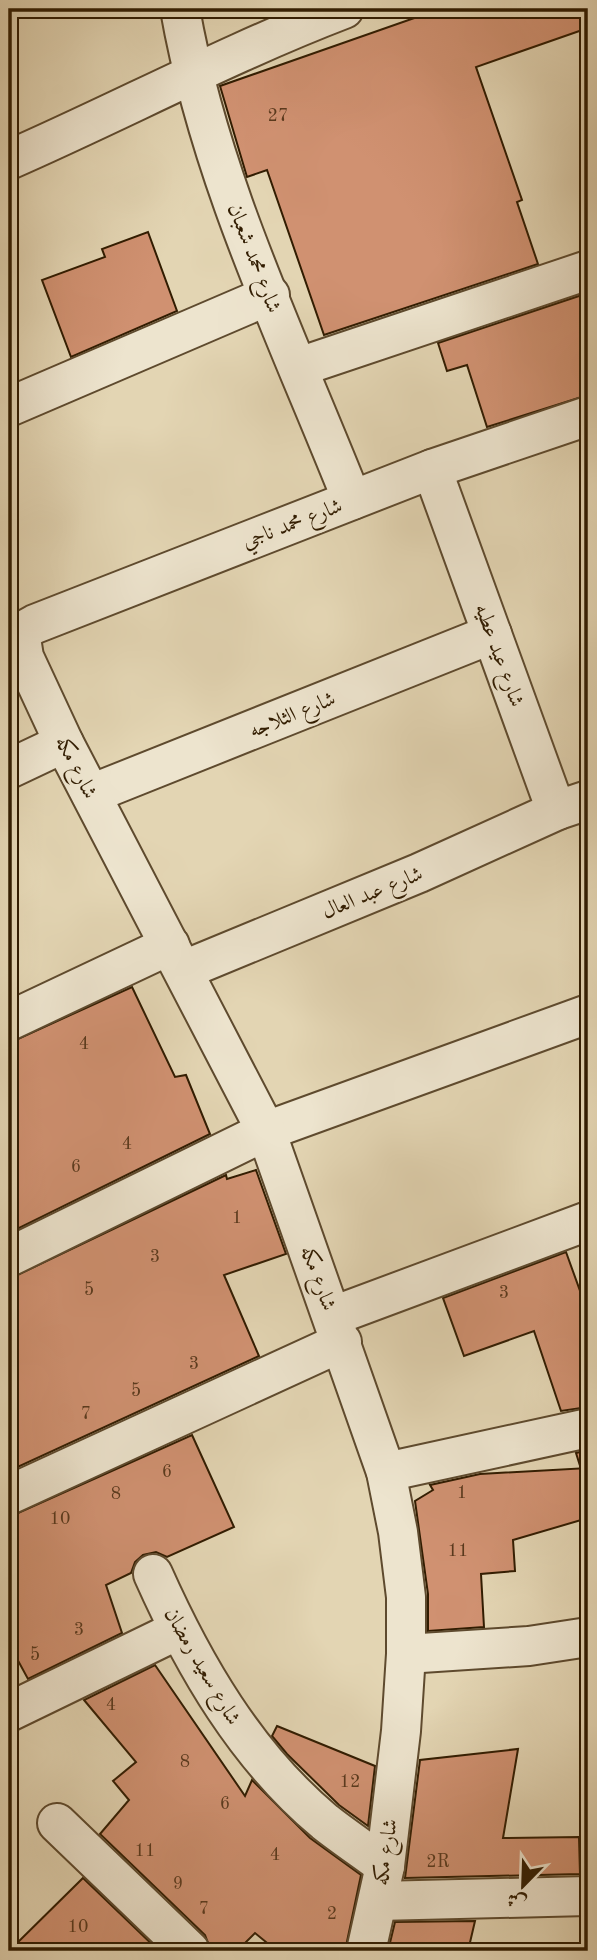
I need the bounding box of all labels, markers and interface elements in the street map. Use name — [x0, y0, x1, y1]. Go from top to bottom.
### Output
house number: 27 — [268, 107, 288, 125]
street label: شارع محمد شعبان — [218, 201, 284, 318]
street label: شارع محمد ناجي — [240, 496, 348, 559]
street label: شارع عيد عطيه — [465, 601, 527, 712]
street label: شارع الثلاجه — [246, 689, 341, 748]
street label: شارع مكه — [46, 732, 102, 805]
street label: شارع عبد العال — [319, 864, 428, 929]
house number: 4 — [79, 1035, 89, 1053]
house number: 4 — [122, 1135, 132, 1153]
house number: 6 — [71, 1158, 81, 1176]
house number: 1 — [232, 1209, 242, 1227]
street label: شارع مكه — [291, 1243, 341, 1316]
house number: 3 — [150, 1248, 160, 1266]
house number: 5 — [84, 1281, 94, 1299]
house number: 3 — [499, 1284, 509, 1302]
house number: 3 — [189, 1355, 199, 1373]
house number: 5 — [131, 1382, 141, 1400]
house number: 7 — [81, 1405, 91, 1423]
house number: 6 — [162, 1463, 172, 1481]
house number: 1 — [457, 1484, 467, 1502]
house number: 8 — [111, 1485, 121, 1503]
house number: 10 — [50, 1510, 70, 1528]
house number: 11 — [448, 1542, 468, 1560]
street label: شارع سعيد رمضان — [155, 1605, 244, 1732]
house number: 3 — [74, 1621, 84, 1639]
house number: 5 — [30, 1646, 40, 1664]
house number: 4 — [106, 1696, 116, 1714]
house number: 8 — [180, 1753, 190, 1771]
house number: 12 — [340, 1773, 360, 1791]
house number: 6 — [220, 1795, 230, 1813]
street label: شارع مكه — [369, 1817, 408, 1888]
house number: 11 — [135, 1842, 155, 1860]
house number: 4 — [270, 1846, 280, 1864]
north arrow — [489, 1852, 558, 1922]
house number: 2R — [426, 1853, 450, 1871]
house number: 9 — [173, 1875, 183, 1893]
text: ش — [505, 1887, 530, 1912]
house number: 7 — [199, 1900, 209, 1918]
house number: 2 — [327, 1905, 337, 1923]
house number: 10 — [68, 1918, 88, 1936]

